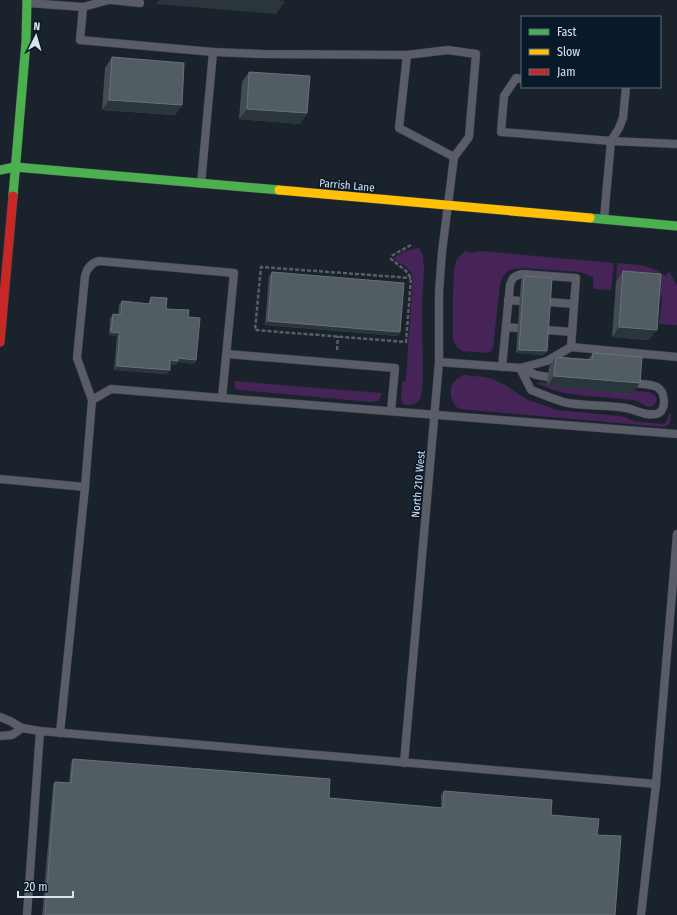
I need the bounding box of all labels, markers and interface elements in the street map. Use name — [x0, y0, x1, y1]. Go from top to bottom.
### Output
north arrow — [16, 16, 56, 56]
legend — [521, 16, 661, 88]
text: N — [33, 20, 41, 33]
text: Fast — [557, 25, 576, 39]
text: Slow — [557, 45, 580, 59]
text: Jam — [557, 65, 575, 79]
street label: Parrish Lane — [319, 177, 375, 194]
street label: North 210 West — [409, 450, 428, 518]
scale bar — [18, 873, 73, 899]
text: 20 m — [24, 880, 48, 894]

